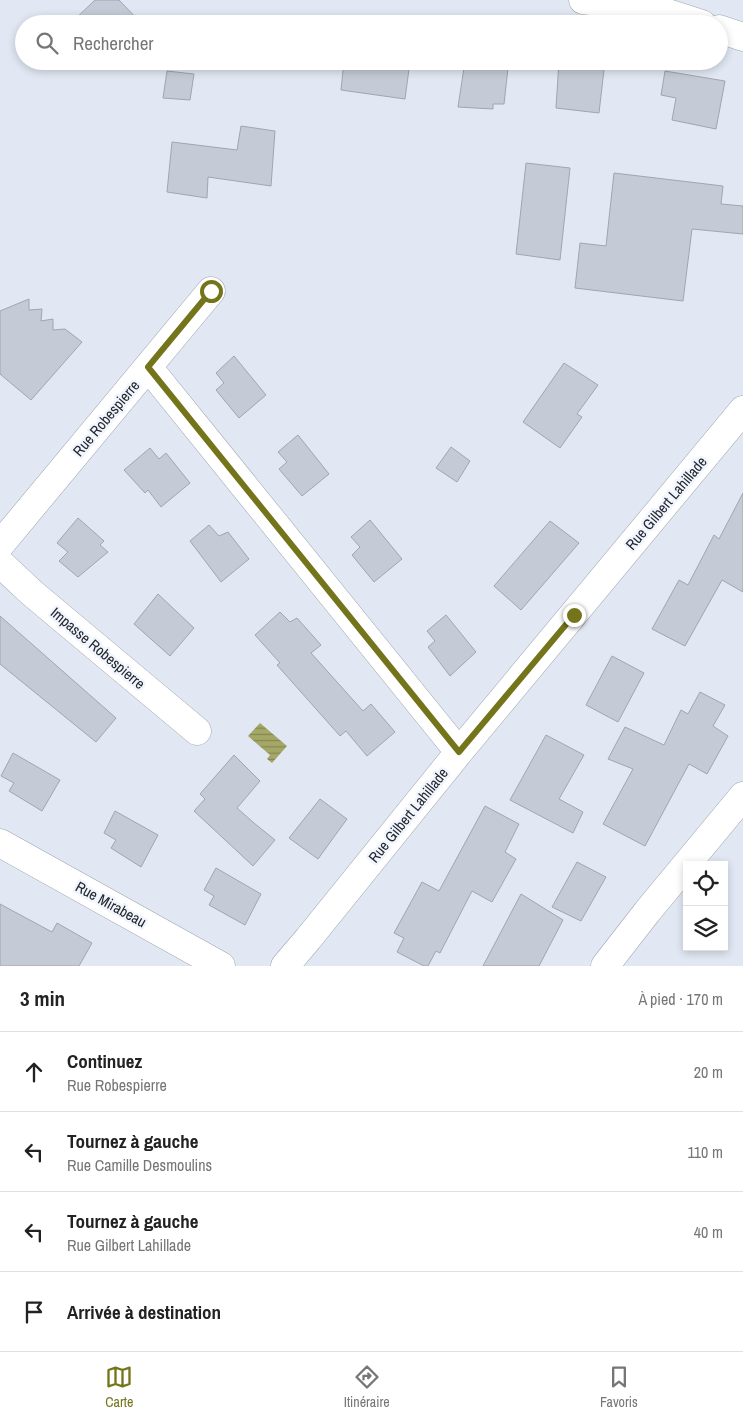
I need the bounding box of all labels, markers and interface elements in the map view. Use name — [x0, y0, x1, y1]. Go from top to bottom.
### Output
search box — [15, 15, 728, 70]
icon: search — [33, 29, 61, 57]
text: Rechercher — [73, 30, 154, 56]
route start — [200, 280, 223, 303]
street label: Rue Robespierre — [68, 375, 144, 461]
street label: Rue Gilbert Lahillade — [621, 452, 711, 554]
street label: Impasse Robespierre — [46, 602, 150, 694]
route end — [563, 604, 586, 627]
street label: Rue Gilbert Lahillade — [363, 763, 453, 867]
map controls — [683, 861, 728, 951]
button: locate — [683, 861, 728, 906]
street label: Rue Mirabeau — [72, 876, 150, 932]
button: layers — [683, 906, 728, 951]
text: 3 min — [20, 984, 65, 1013]
text: À pied · 170 m — [638, 988, 723, 1010]
text: Continuez — [67, 1048, 142, 1074]
icon: ahead — [20, 1058, 48, 1086]
text: 20 m — [694, 1061, 723, 1083]
text: Rue Robespierre — [67, 1074, 167, 1096]
text: Tournez à gauche — [67, 1128, 198, 1154]
icon: left — [20, 1138, 48, 1166]
text: 110 m — [687, 1141, 723, 1163]
text: Rue Camille Desmoulins — [67, 1154, 212, 1176]
text: Tournez à gauche — [67, 1208, 198, 1234]
icon: left — [20, 1218, 48, 1246]
text: 40 m — [694, 1221, 723, 1243]
text: Rue Gilbert Lahillade — [67, 1234, 191, 1256]
icon: arrive — [20, 1298, 48, 1326]
text: Arrivée à destination — [67, 1299, 221, 1325]
tab: Carte — [105, 1363, 133, 1411]
tab: Itinéraire — [344, 1363, 390, 1411]
tab: Favoris — [600, 1363, 638, 1411]

